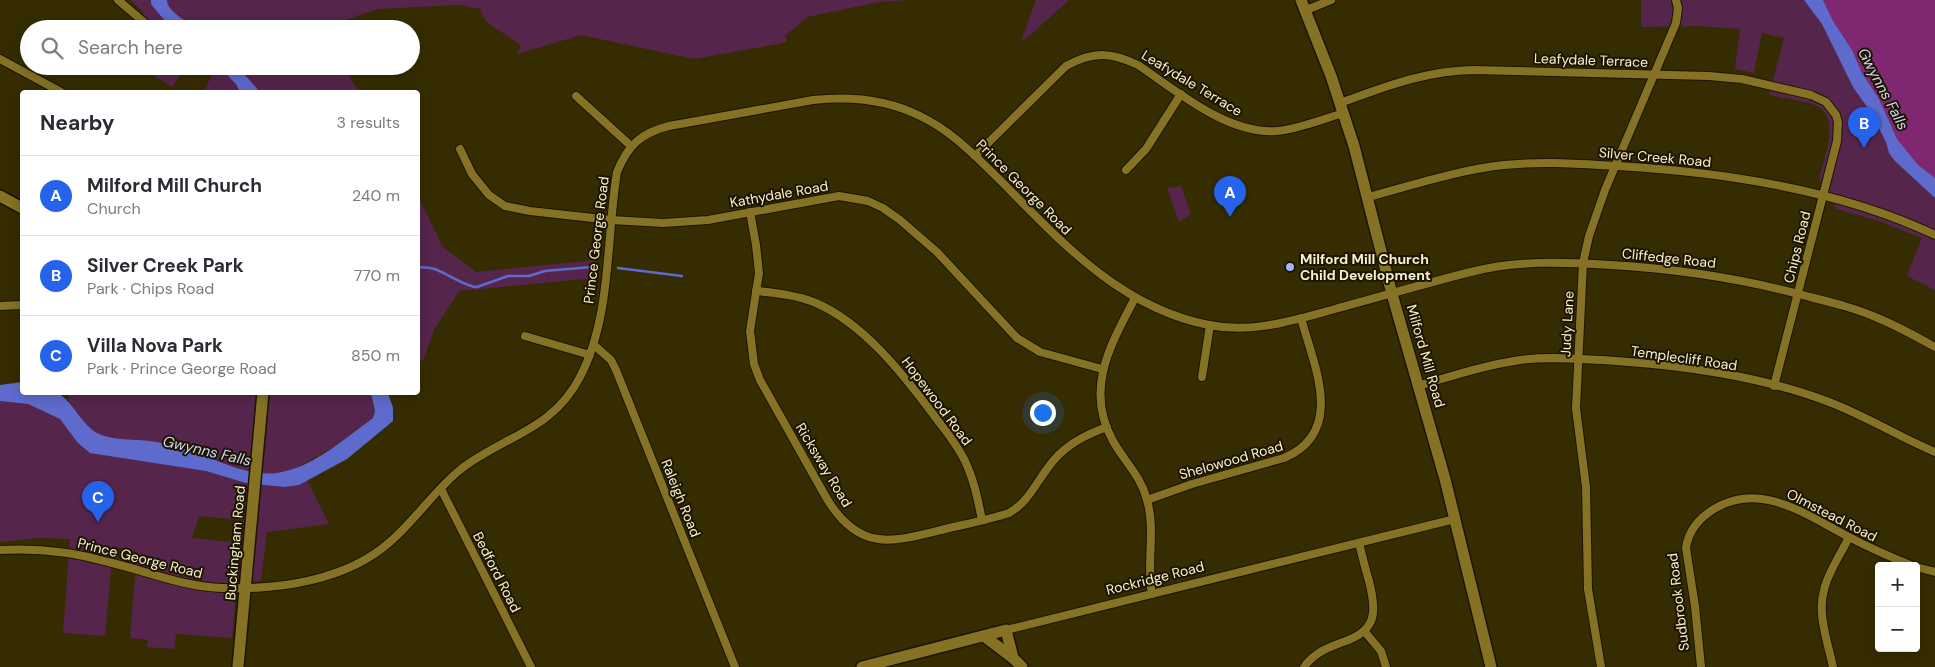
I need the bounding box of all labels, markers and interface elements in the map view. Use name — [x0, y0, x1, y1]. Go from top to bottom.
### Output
search box — [20, 20, 420, 75]
icon: search — [38, 34, 66, 62]
text: Search here — [78, 35, 183, 60]
water label: Gwynns Falls — [1853, 44, 1913, 134]
street label: Leafydale Terrace — [1138, 46, 1246, 120]
street label: Leafydale Terrace — [1534, 49, 1648, 71]
pin: B — [1848, 107, 1880, 148]
text: Nearby — [40, 109, 114, 137]
text: 3 results — [337, 112, 400, 133]
street label: Prince George Road — [972, 135, 1076, 239]
street label: Silver Creek Road — [1598, 143, 1712, 171]
text: Milford Mill Church — [87, 173, 262, 198]
street label: Prince George Road — [579, 175, 613, 305]
street label: Kathydale Road — [728, 176, 830, 212]
pin: A — [1214, 176, 1246, 217]
text: A — [50, 185, 62, 206]
text: 240 m — [352, 185, 400, 206]
text: Church — [87, 198, 141, 219]
street label: Chips Road — [1779, 209, 1815, 285]
street label: Cliffedge Road — [1621, 244, 1717, 272]
place label: Milford Mill Church Child Development — [1300, 250, 1431, 284]
text: Silver Creek Park — [87, 253, 244, 278]
marker: Milford Mill Church Child Development — [1284, 261, 1296, 273]
text: B — [51, 265, 61, 286]
text: 770 m — [354, 265, 400, 286]
text: Park · Chips Road — [87, 278, 214, 299]
street label: Judy Lane — [1556, 290, 1578, 358]
street label: Milford Mill Road — [1403, 302, 1449, 410]
text: Villa Nova Park — [87, 333, 223, 358]
street label: Templecliff Road — [1630, 342, 1738, 374]
text: C — [50, 345, 62, 366]
text: 850 m — [351, 345, 400, 366]
street label: Hopewood Road — [898, 353, 976, 449]
text: Park · Prince George Road — [87, 358, 277, 379]
your location — [1030, 400, 1056, 426]
street label: Ricksway Road — [792, 420, 856, 510]
water label: Gwynns Falls — [161, 431, 253, 471]
street label: Shelowood Road — [1177, 437, 1285, 483]
street label: Raleigh Road — [657, 456, 705, 540]
pin: C — [82, 481, 114, 522]
street label: Olmstead Road — [1784, 484, 1880, 546]
street label: Buckingham Road — [221, 485, 249, 601]
street label: Bedford Road — [469, 529, 525, 615]
street label: Prince George Road — [76, 534, 204, 582]
street label: Sudbrook Road — [1663, 552, 1693, 652]
street label: Rockridge Road — [1104, 557, 1206, 599]
map controls — [1875, 562, 1920, 652]
button: + — [1875, 562, 1920, 607]
button: − — [1875, 607, 1920, 652]

